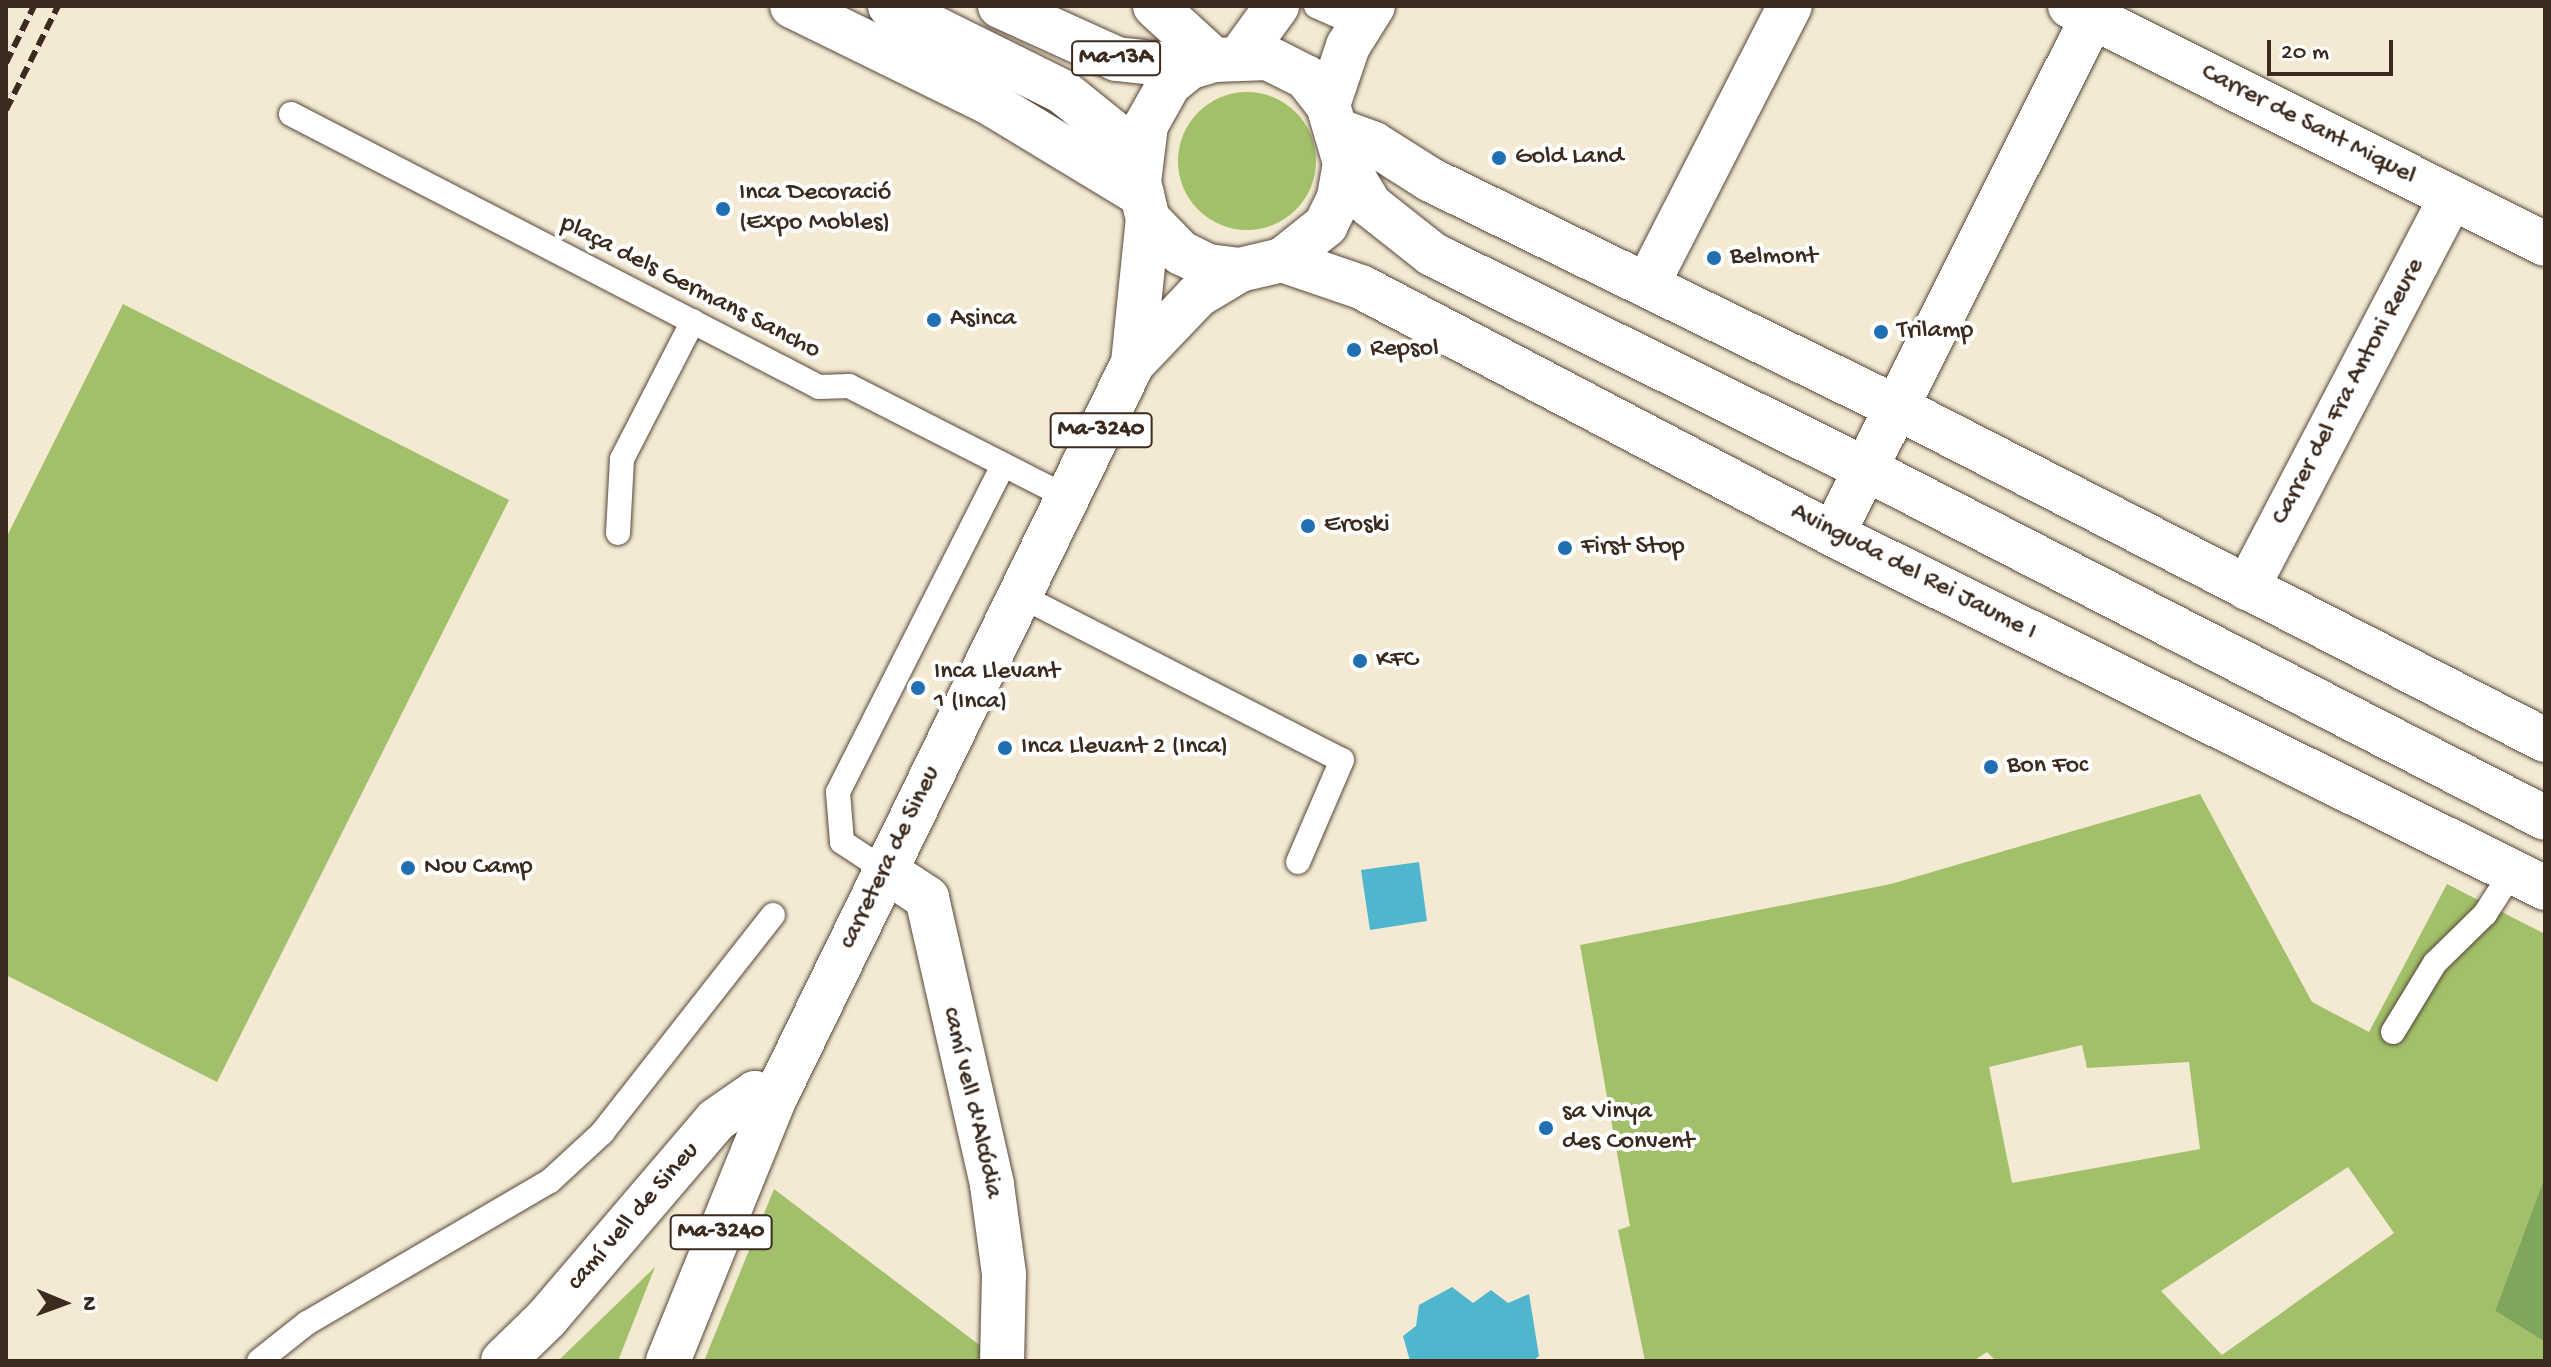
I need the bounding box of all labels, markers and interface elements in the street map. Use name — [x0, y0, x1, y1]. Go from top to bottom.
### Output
scale bar — [2271, 24, 2397, 74]
road number: Ma-13A — [1070, 38, 1162, 78]
text: 20 m — [2281, 39, 2329, 68]
street label: Carrer de Sant Miquel — [2195, 57, 2421, 193]
place label: Gold Land — [1515, 142, 1624, 174]
marker: Gold Land — [1490, 149, 1508, 167]
place label: Inca Decoració (Expo Mobles) — [739, 178, 891, 240]
marker: Inca Decoració (Expo Mobles) — [714, 200, 732, 218]
street label: plaça dels Germans Sancho — [555, 209, 825, 367]
place label: Belmont — [1730, 242, 1817, 274]
marker: Belmont — [1705, 249, 1723, 267]
street label: Carrer del Fra Antoni Reure — [2265, 253, 2433, 531]
place label: Asinca — [950, 304, 1016, 336]
marker: Asinca — [925, 311, 943, 329]
place label: Trilamp — [1897, 316, 1973, 348]
marker: Trilamp — [1872, 323, 1890, 341]
place label: Repsol — [1370, 334, 1439, 366]
marker: Repsol — [1345, 341, 1363, 359]
road number: Ma-3240 — [1049, 410, 1153, 450]
street label: Avinguda del Rei Jaume I — [1785, 497, 2041, 649]
place label: Eroski — [1324, 510, 1390, 542]
marker: Eroski — [1299, 517, 1317, 535]
place label: First Stop — [1581, 532, 1684, 564]
marker: First Stop — [1556, 539, 1574, 557]
place label: KFC — [1376, 645, 1418, 677]
marker: KFC — [1351, 652, 1369, 670]
place label: Inca Llevant 1 (Inca) — [934, 657, 1060, 718]
marker: Inca Llevant 1 (Inca) — [909, 679, 927, 697]
place label: Inca Llevant 2 (Inca) — [1021, 732, 1228, 764]
marker: Inca Llevant 2 (Inca) — [996, 739, 1014, 757]
place label: Bon Foc — [2007, 751, 2088, 783]
marker: Bon Foc — [1982, 758, 2000, 776]
street label: carretera de Sineu — [833, 762, 949, 954]
place label: Nou Camp — [424, 852, 533, 884]
marker: Nou Camp — [399, 859, 417, 877]
street label: camí vell d'Alcúdia — [934, 1004, 1008, 1202]
place label: sa Vinya des Convent — [1562, 1097, 1694, 1158]
marker: sa Vinya des Convent — [1537, 1119, 1555, 1137]
street label: camí vell de Sineu — [561, 1136, 707, 1298]
road number: Ma-3240 — [669, 1212, 773, 1252]
north arrow — [24, 1263, 104, 1343]
text: N — [75, 1296, 101, 1311]

